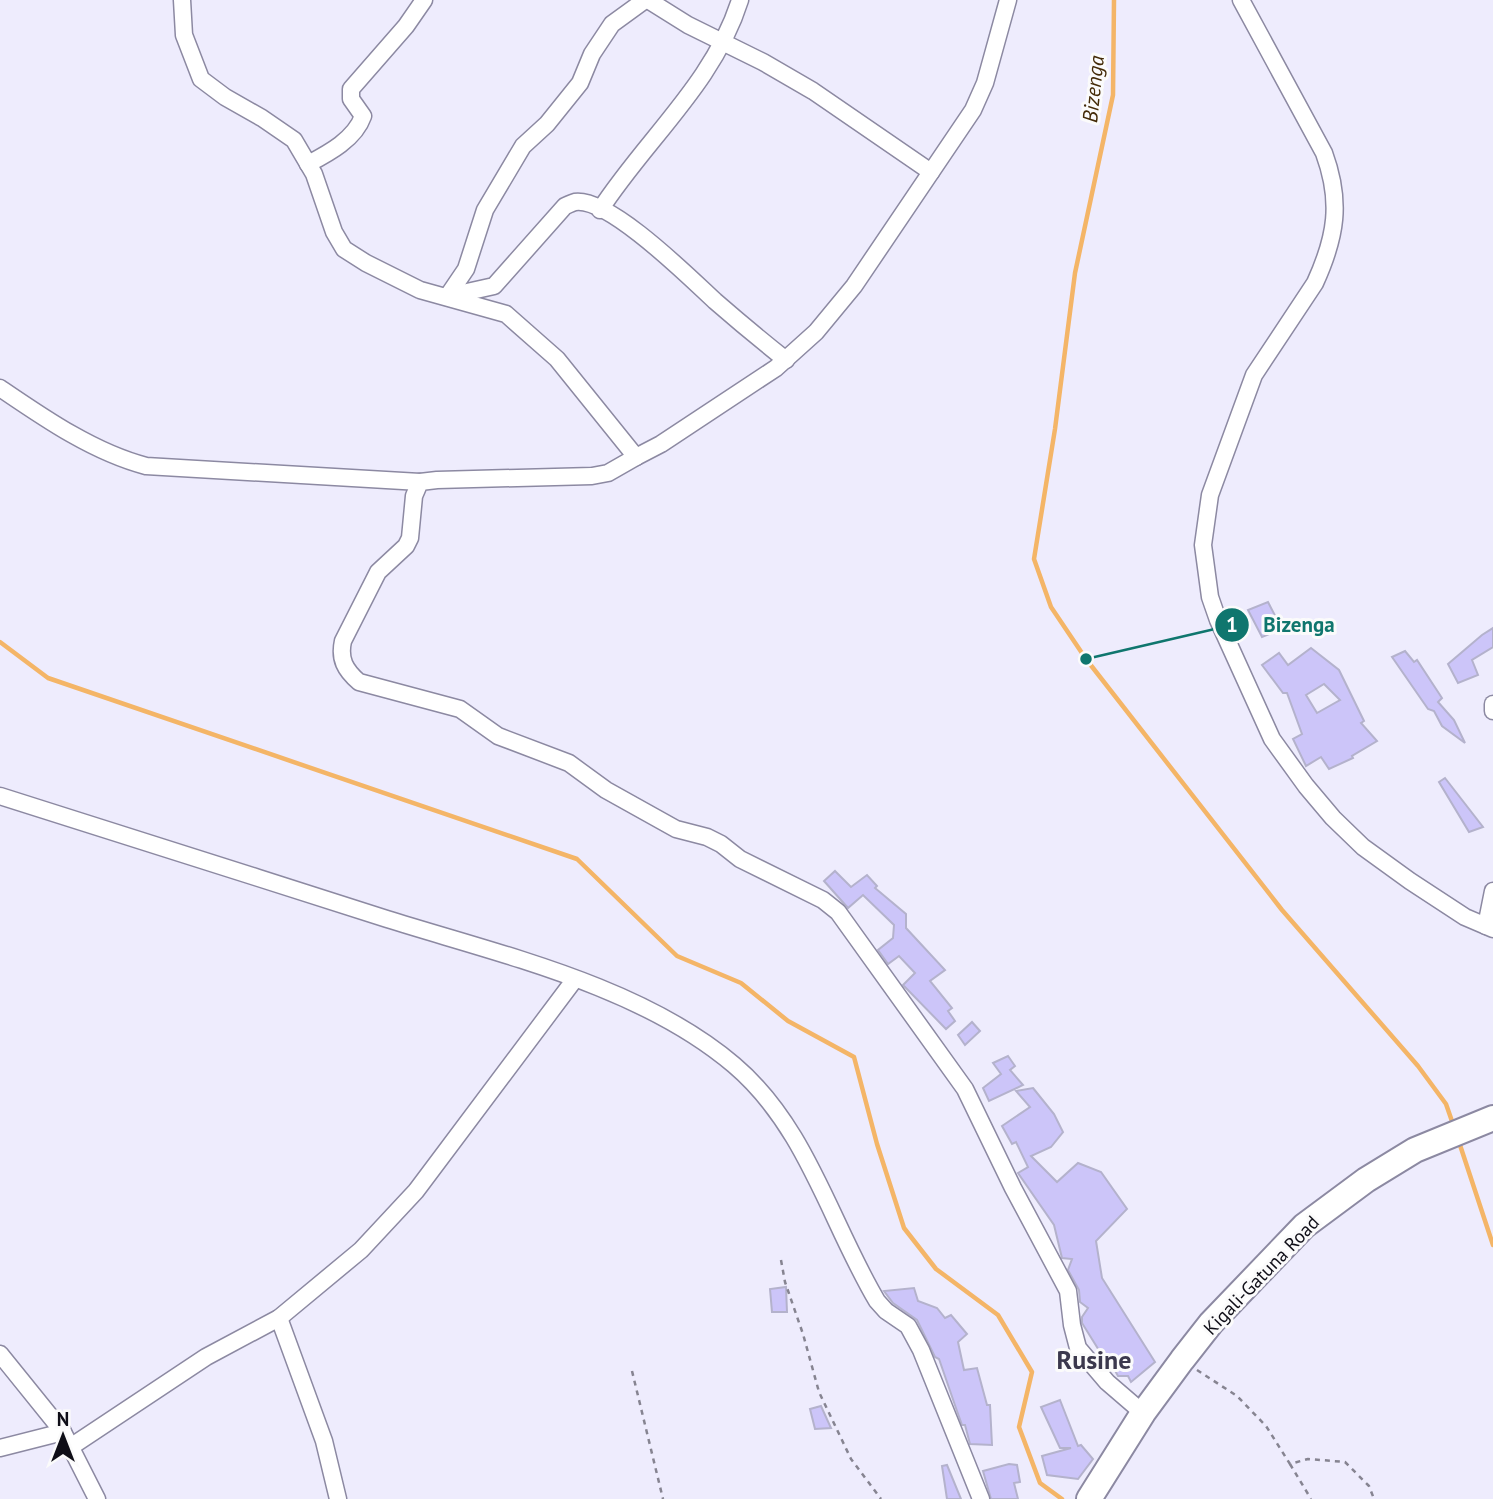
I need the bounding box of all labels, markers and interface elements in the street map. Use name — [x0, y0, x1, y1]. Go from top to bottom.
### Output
water label: Bizenga — [1076, 53, 1110, 124]
callout: Bizenga — [1215, 604, 1349, 646]
text: 1 — [1226, 611, 1238, 638]
text: Bizenga — [1263, 611, 1335, 638]
street label: Kigali-Gatuna Road — [1198, 1210, 1324, 1340]
district label: Rusine — [1057, 1343, 1131, 1376]
north arrow — [28, 1401, 98, 1471]
text: N — [57, 1407, 69, 1431]

